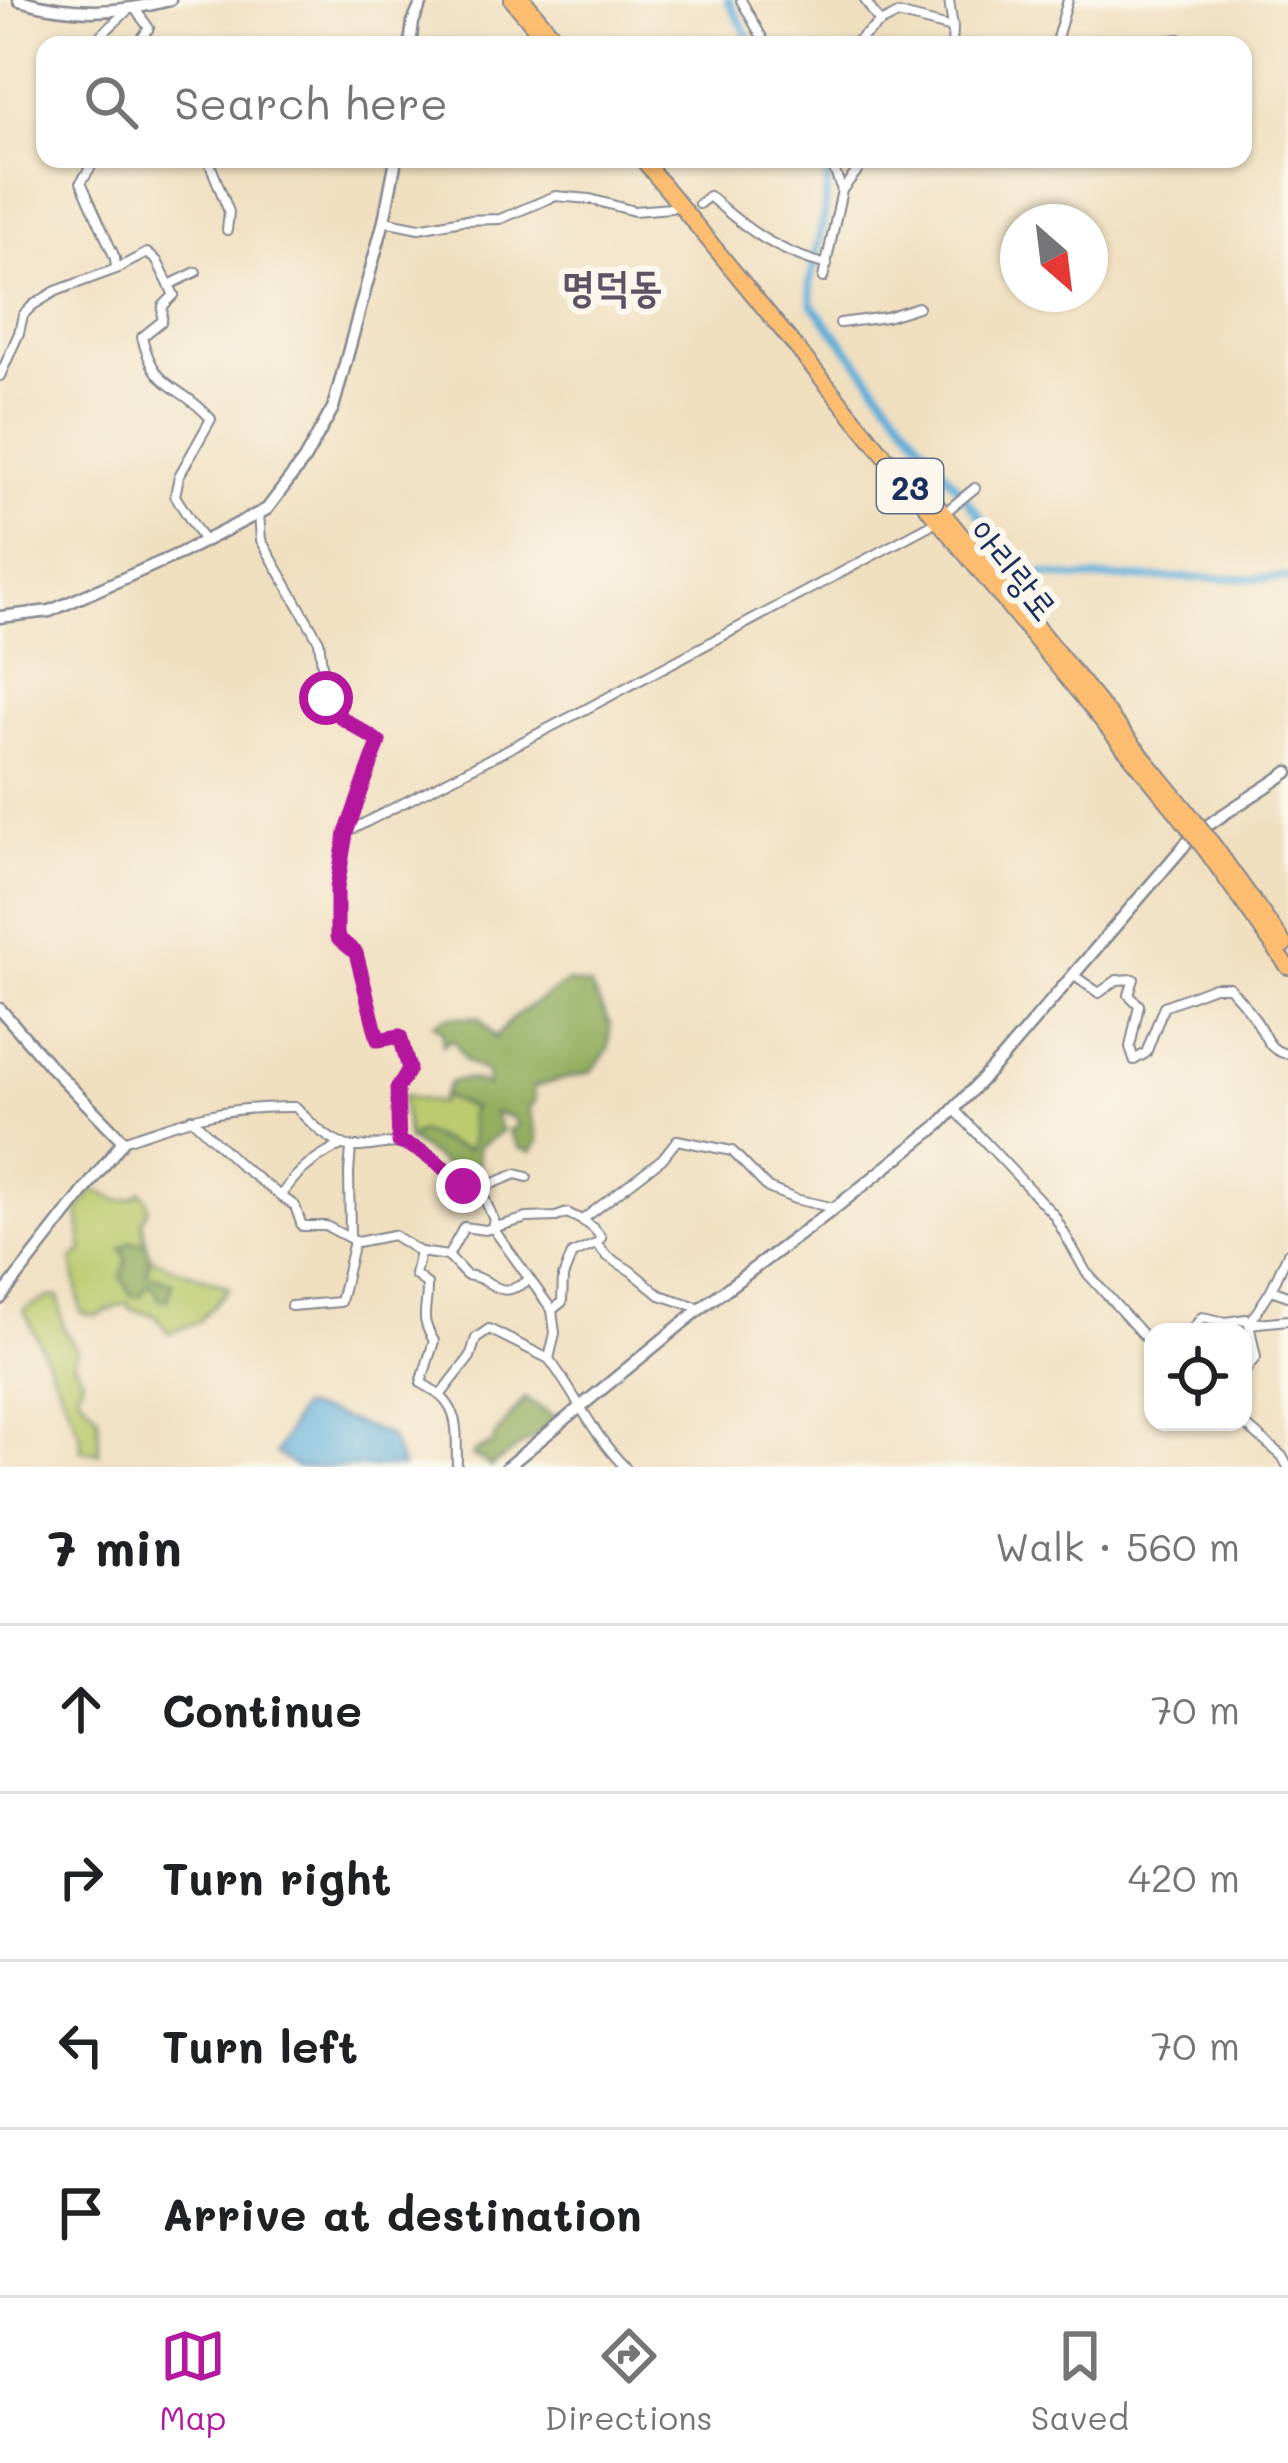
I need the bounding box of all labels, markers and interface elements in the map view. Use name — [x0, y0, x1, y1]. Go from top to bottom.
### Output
search box — [36, 36, 1252, 168]
icon: search — [78, 69, 144, 135]
text: Search here — [174, 73, 448, 131]
north arrow — [1000, 204, 1108, 312]
district label: 명덕동 — [561, 257, 663, 312]
road number: 23 — [877, 459, 943, 513]
street label: 아리랑로 — [960, 509, 1070, 629]
route start — [299, 671, 353, 725]
route end — [436, 1159, 490, 1213]
map controls — [1144, 1323, 1252, 1431]
button: locate — [1144, 1323, 1252, 1431]
text: 7 min — [48, 1512, 182, 1579]
text: Walk · 560 m — [995, 1520, 1240, 1571]
icon: ahead — [48, 1676, 114, 1742]
text: Continue — [162, 1680, 362, 1738]
text: 70 m — [1151, 1683, 1240, 1734]
icon: right — [48, 1844, 114, 1910]
text: Turn right — [162, 1848, 391, 1906]
text: 420 m — [1128, 1851, 1240, 1902]
icon: left — [48, 2012, 114, 2078]
text: Turn left — [162, 2016, 358, 2074]
text: 70 m — [1151, 2019, 1240, 2070]
icon: arrive — [48, 2180, 114, 2246]
text: Arrive at destination — [162, 2184, 642, 2242]
tab: Map — [159, 2323, 226, 2438]
tab: Directions — [545, 2323, 712, 2438]
tab: Saved — [1031, 2323, 1129, 2438]

